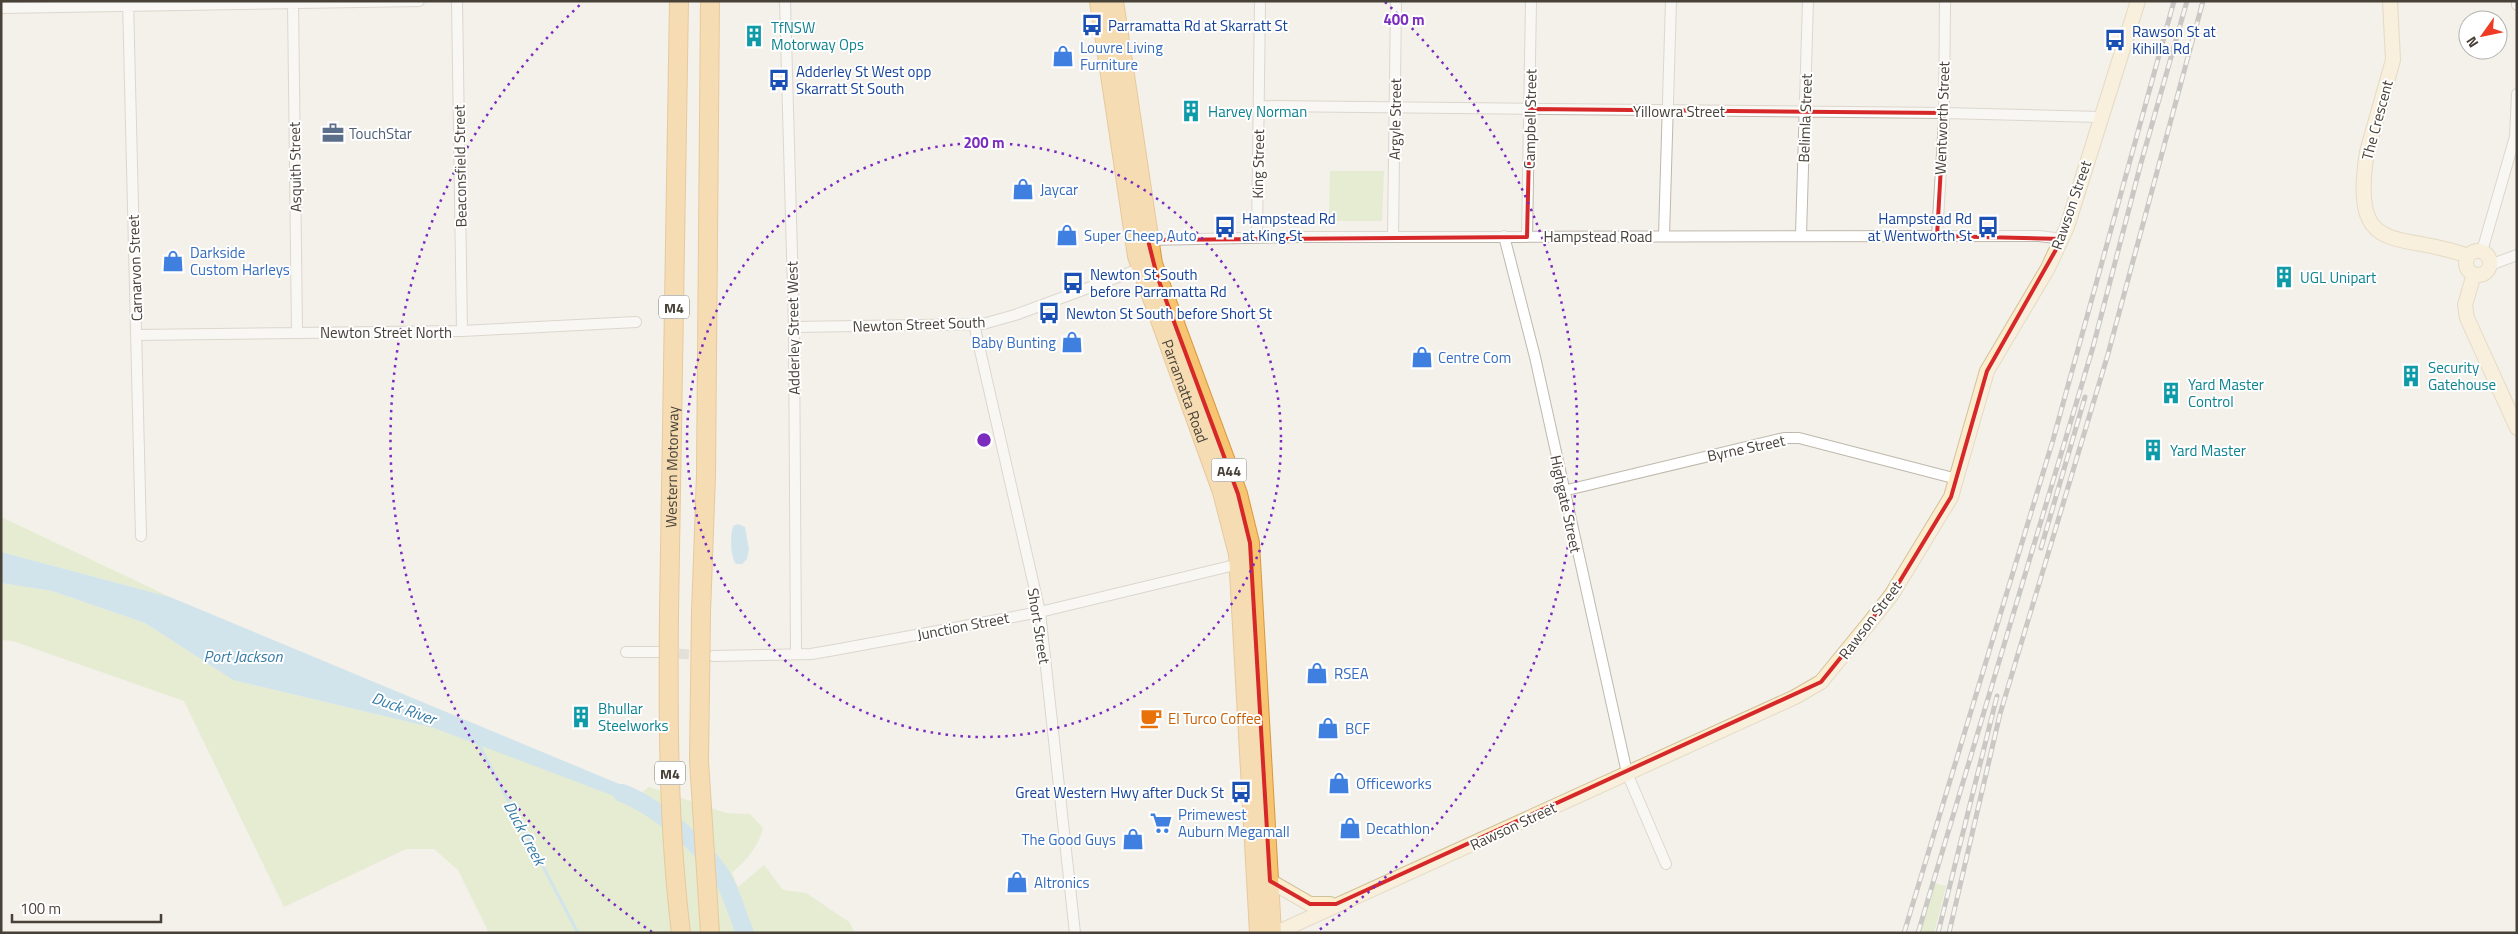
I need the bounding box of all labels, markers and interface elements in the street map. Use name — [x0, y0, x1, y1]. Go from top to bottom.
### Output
text: 400 m — [1383, 8, 1425, 31]
north arrow — [2458, 10, 2508, 60]
bus stop icon: Parramatta Rd at Skarratt St — [1079, 12, 1105, 38]
place label: Parramatta Rd at Skarratt St — [1108, 14, 1289, 37]
place label: TfNSW Motorway Ops — [771, 16, 864, 56]
place label: Rawson St at Kihilla Rd — [2132, 20, 2216, 60]
building icon: TfNSW Motorway Ops — [741, 23, 767, 49]
bus stop icon: Rawson St at Kihilla Rd — [2102, 27, 2128, 53]
text: N — [2460, 33, 2483, 52]
place label: Louvre Living Furniture — [1080, 36, 1163, 76]
shop icon: Louvre Living Furniture — [1050, 43, 1076, 69]
place label: Adderley St West opp Skarratt St South — [796, 60, 931, 100]
street label: Wentworth Street — [1929, 60, 1956, 175]
bus stop icon: Adderley St West opp Skarratt St South — [766, 67, 792, 93]
street label: Campbell Street — [1518, 68, 1542, 169]
street label: Belimla Street — [1792, 72, 1818, 163]
street label: Argyle Street — [1383, 77, 1407, 160]
street label: The Crescent — [2355, 77, 2399, 162]
building icon: Harvey Norman — [1178, 98, 1204, 124]
place label: Harvey Norman — [1208, 100, 1307, 123]
street label: Yillowra Street — [1633, 100, 1726, 123]
street label: Beaconsfield Street — [447, 104, 473, 228]
office icon: TouchStar — [320, 120, 346, 146]
street label: Asquith Street — [283, 121, 307, 212]
place label: TouchStar — [349, 122, 412, 145]
street label: King Street — [1246, 128, 1270, 199]
text: 200 m — [963, 131, 1005, 154]
street label: Rawson Street — [2045, 157, 2097, 253]
shop icon: Jaycar — [1010, 176, 1036, 202]
place label: Jaycar — [1040, 178, 1078, 201]
place label: Hampstead Rd at King St — [1242, 207, 1336, 247]
place label: Hampstead Rd at Wentworth St — [1868, 207, 1973, 247]
street label: Carnarvon Street — [122, 214, 148, 322]
bus stop icon: Hampstead Rd at King St — [1212, 214, 1238, 240]
bus stop icon: Hampstead Rd at Wentworth St — [1975, 214, 2001, 240]
shop icon: Super Cheep Auto — [1054, 222, 1080, 248]
place label: Super Cheep Auto — [1084, 224, 1197, 247]
street label: Hampstead Road — [1543, 225, 1653, 248]
place label: Darkside Custom Harleys — [190, 241, 290, 281]
shop icon: Darkside Custom Harleys — [160, 248, 186, 274]
street label: Adderley Street West — [780, 260, 806, 395]
place label: Newton St South before Parramatta Rd — [1090, 263, 1227, 303]
building icon: UGL Unipart — [2271, 264, 2297, 290]
place label: UGL Unipart — [2300, 266, 2377, 289]
bus stop icon: Newton St South before Parramatta Rd — [1060, 270, 1086, 296]
road number: M4 — [659, 296, 689, 318]
bus stop icon: Newton St South before Short St — [1036, 300, 1062, 326]
place label: Newton St South before Short St — [1066, 302, 1273, 325]
street label: Newton Street South — [852, 310, 986, 338]
street label: Newton Street North — [320, 321, 452, 344]
shop icon: Baby Bunting — [1059, 329, 1085, 355]
place label: Baby Bunting — [971, 331, 1056, 354]
street label: Parramatta Road — [1156, 336, 1215, 445]
shop icon: Centre Com — [1409, 344, 1435, 370]
place label: Centre Com — [1438, 346, 1511, 369]
place label: Security Gatehouse — [2428, 356, 2496, 396]
building icon: Security Gatehouse — [2398, 363, 2424, 389]
place label: Yard Master Control — [2188, 373, 2264, 413]
building icon: Yard Master Control — [2158, 380, 2184, 406]
street label: Western Motorway — [659, 406, 684, 528]
street label: Byrne Street — [1705, 428, 1788, 467]
centre of rings — [975, 431, 993, 449]
building icon: Yard Master — [2140, 437, 2166, 463]
place label: Yard Master — [2170, 439, 2246, 462]
street label: Highgate Street — [1544, 453, 1588, 556]
road number: A44 — [1212, 458, 1246, 482]
street label: Rawson Street — [1833, 575, 1908, 664]
street label: Short Street — [1022, 586, 1056, 666]
street label: Junction Street — [915, 606, 1012, 646]
water label: Port Jackson — [204, 644, 283, 668]
shop icon: RSEA — [1304, 660, 1330, 686]
place label: RSEA — [1334, 662, 1369, 685]
water label: Duck River — [369, 685, 441, 731]
place label: Bhullar Steelworks — [598, 697, 669, 737]
building icon: Bhullar Steelworks — [568, 704, 594, 730]
cafe icon: El Turco Coffee — [1138, 705, 1164, 731]
place label: El Turco Coffee — [1168, 707, 1261, 730]
shop icon: BCF — [1315, 715, 1341, 741]
place label: BCF — [1345, 717, 1370, 740]
road number: M4 — [655, 761, 685, 784]
shop icon: Officeworks — [1326, 770, 1352, 796]
place label: Officeworks — [1356, 772, 1432, 795]
bus stop icon: Great Western Hwy after Duck St — [1228, 779, 1254, 805]
place label: Great Western Hwy after Duck St — [1015, 781, 1225, 804]
street label: Rawson Street — [1466, 796, 1561, 856]
water label: Duck Creek — [498, 797, 553, 871]
place label: Primewest Auburn Megamall — [1178, 803, 1290, 843]
supermarket icon: Primewest Auburn Megamall — [1148, 810, 1174, 836]
shop icon: Decathlon — [1337, 815, 1363, 841]
place label: Decathlon — [1366, 817, 1430, 840]
shop icon: The Good Guys — [1120, 826, 1146, 852]
place label: The Good Guys — [1022, 828, 1116, 851]
shop icon: Altronics — [1004, 869, 1030, 895]
place label: Altronics — [1034, 871, 1090, 894]
scale bar — [12, 892, 161, 924]
text: 100 m — [20, 897, 61, 920]

